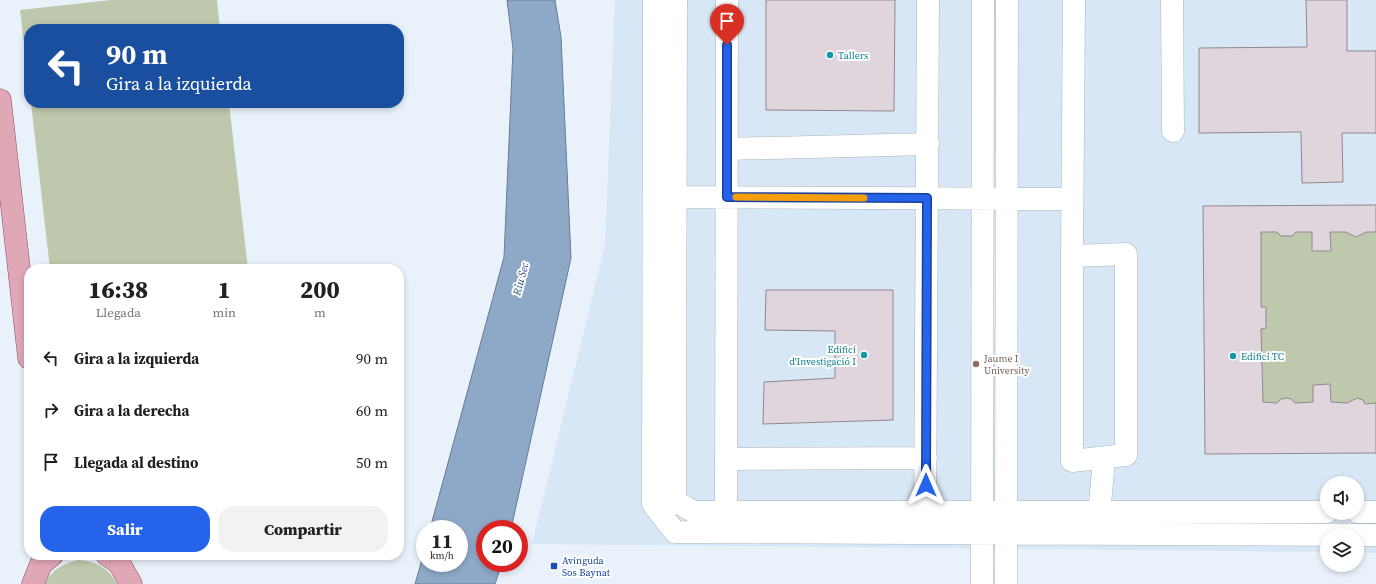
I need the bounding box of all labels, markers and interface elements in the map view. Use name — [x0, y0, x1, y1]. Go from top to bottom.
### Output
pin — [710, 4, 744, 45]
icon: arrive — [716, 10, 738, 32]
text: 90 m — [106, 35, 168, 73]
icon: left — [40, 40, 92, 92]
place label: Tallers — [838, 49, 868, 62]
marker: Tallers — [825, 50, 835, 60]
text: Gira a la izquierda — [106, 71, 252, 96]
water label: Riu Sec — [509, 260, 533, 298]
text: 16:38 — [88, 273, 148, 306]
text: 1 — [218, 273, 231, 306]
text: 200 — [300, 273, 340, 306]
text: Llegada — [96, 304, 141, 321]
text: min — [212, 304, 236, 321]
text: m — [314, 304, 326, 321]
place label: Edifici d'Investigació I — [789, 343, 856, 368]
icon: left — [40, 347, 62, 369]
text: Gira a la izquierda — [74, 348, 199, 369]
text: 90 m — [356, 348, 388, 369]
marker: Edifici d'Investigació I — [859, 350, 869, 360]
place label: Edifici TC — [1241, 350, 1284, 363]
marker: Edifici TC — [1228, 351, 1238, 361]
place label: Jaume I University — [983, 352, 1031, 377]
marker: Jaume I University — [971, 359, 981, 369]
icon: right — [40, 399, 62, 421]
text: Gira a la derecha — [74, 400, 189, 421]
text: 60 m — [356, 400, 388, 421]
icon: arrive — [40, 451, 62, 473]
text: Llegada al destino — [74, 452, 199, 473]
text: 50 m — [356, 452, 388, 473]
position arrow — [905, 464, 947, 506]
map controls — [1320, 476, 1364, 572]
button: sound — [1320, 476, 1364, 520]
button: Salir — [40, 506, 210, 552]
button: Compartir — [218, 506, 388, 552]
speed limit sign: 20 — [476, 520, 528, 572]
text: 11 — [431, 527, 453, 555]
button: layers — [1320, 528, 1364, 572]
text: km/h — [430, 549, 454, 562]
place label: Avinguda Sos Baynat — [562, 554, 611, 579]
marker: Avinguda Sos Baynat — [549, 561, 559, 571]

